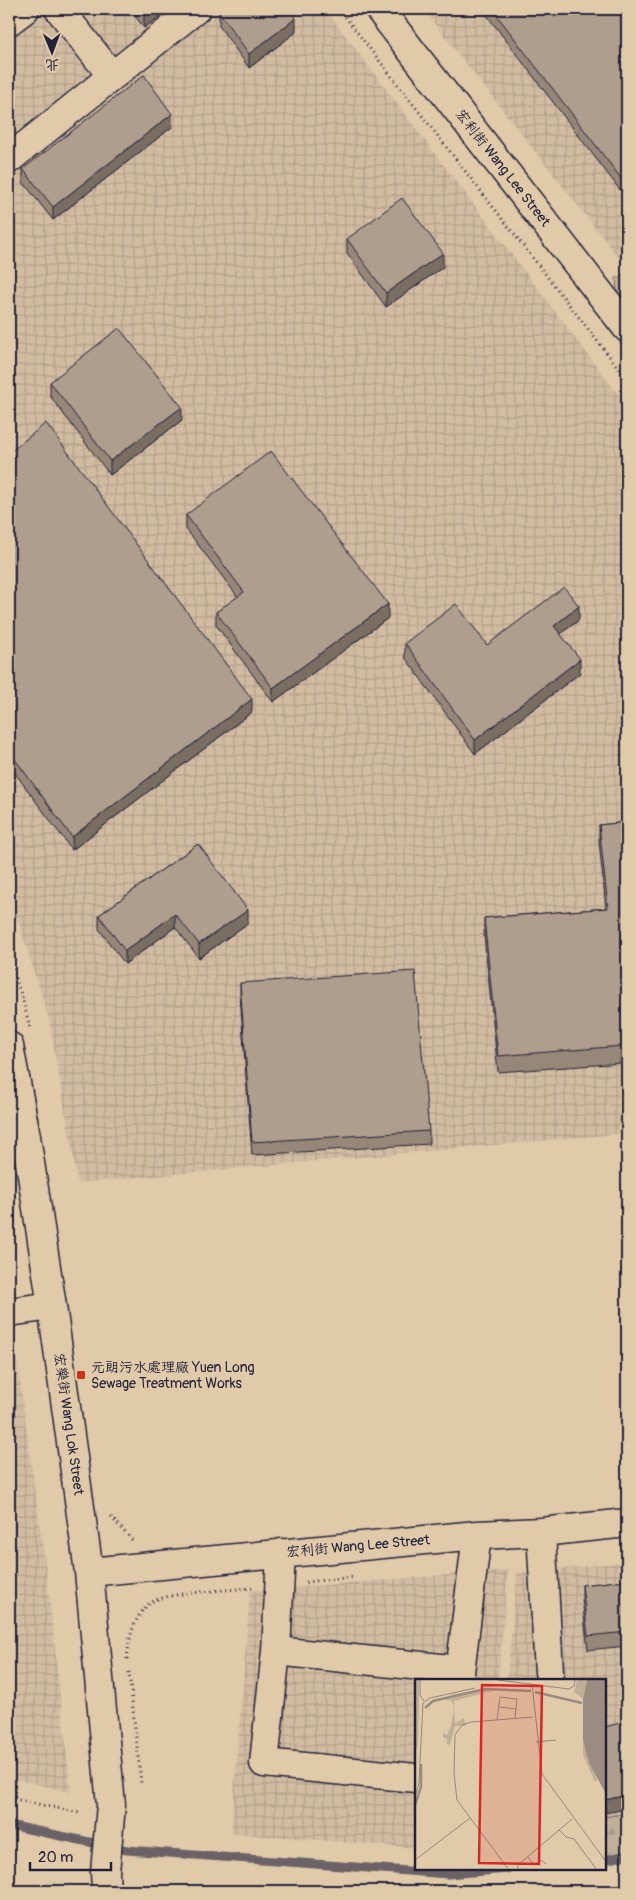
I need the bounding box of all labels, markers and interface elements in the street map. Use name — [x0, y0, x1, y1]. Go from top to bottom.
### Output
north arrow — [28, 28, 78, 78]
text: 北 — [45, 56, 59, 73]
street label: 宏利街 Wang Lee Street — [452, 106, 554, 230]
street label: 宏樂街 Wang Lok Street — [51, 1352, 87, 1497]
place label: 元朗污水處理廠 Yuen Long Sewage Treatment Works — [91, 1359, 255, 1392]
marker: 元朗污水處理廠 Yuen Long Sewage Treatment Works — [75, 1369, 87, 1381]
street label: 宏利街 Wang Lee Street — [286, 1531, 431, 1561]
inset map — [415, 1679, 606, 1870]
scale bar — [30, 1840, 111, 1872]
text: 20 m — [38, 1848, 73, 1867]

